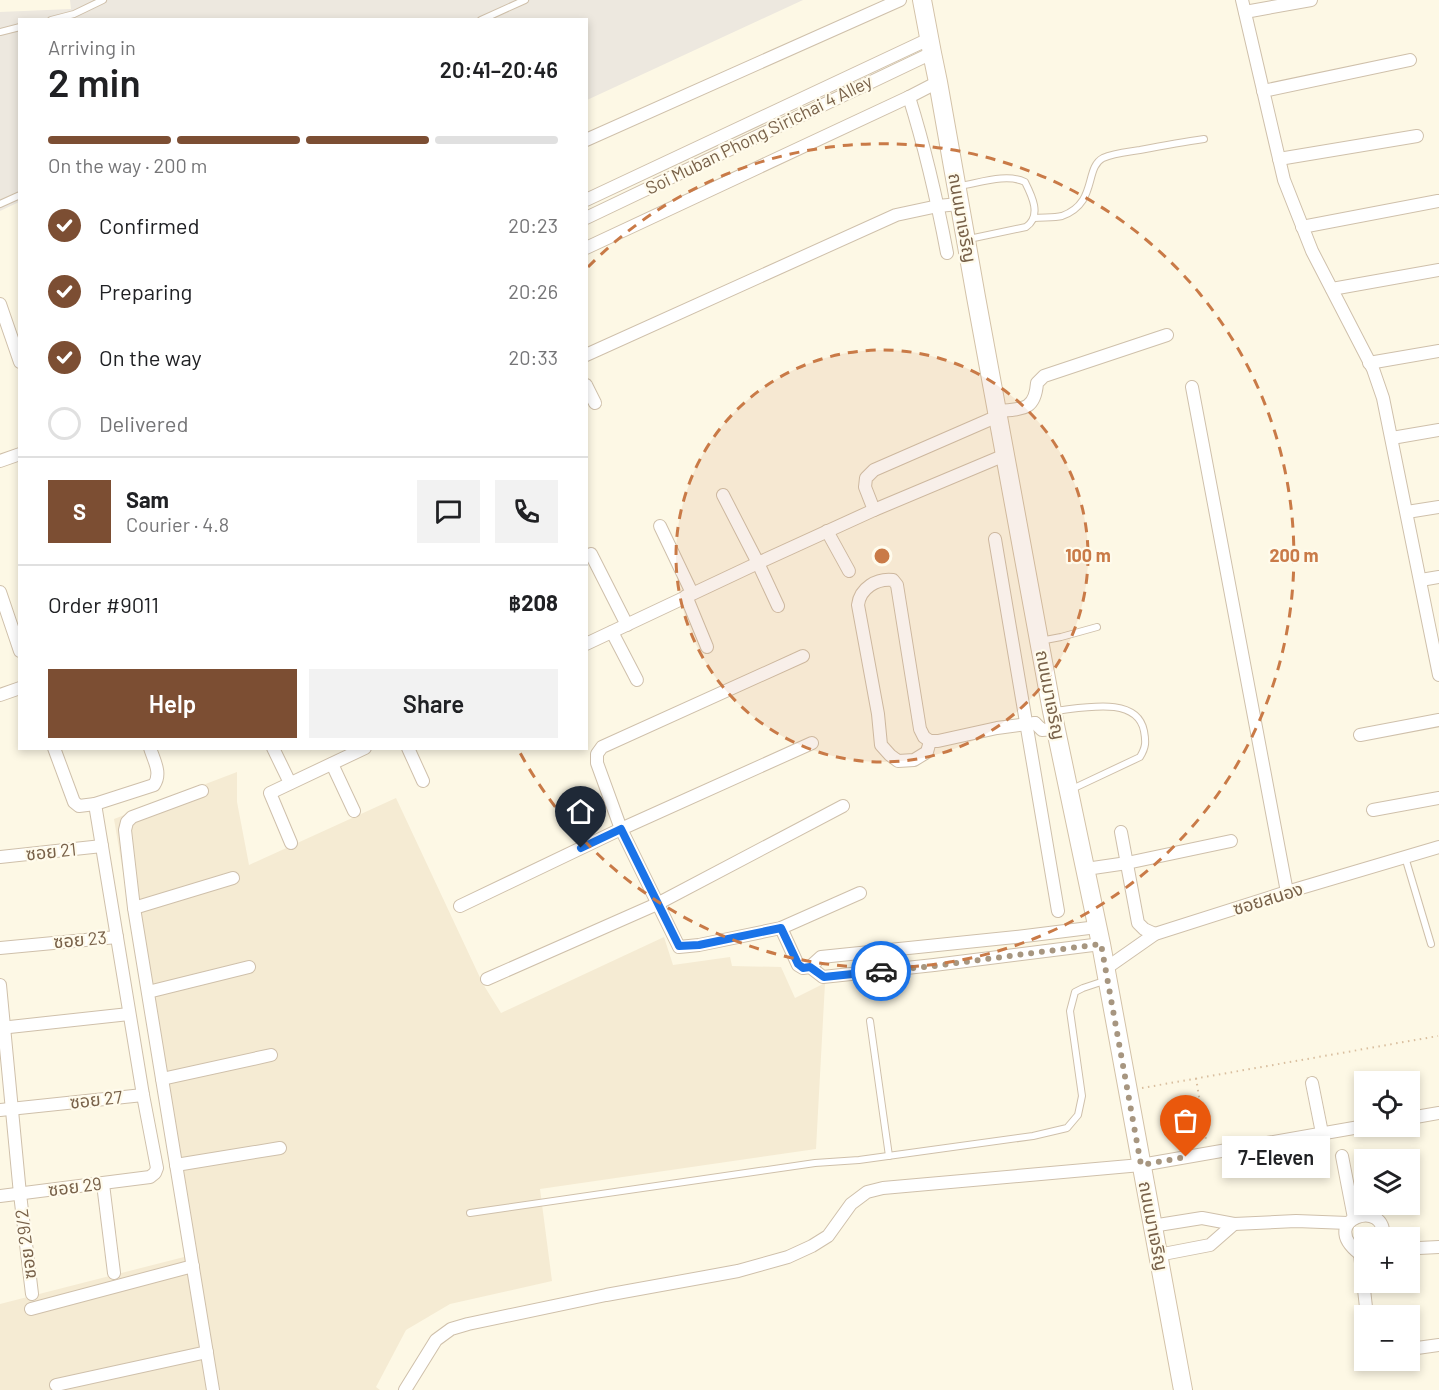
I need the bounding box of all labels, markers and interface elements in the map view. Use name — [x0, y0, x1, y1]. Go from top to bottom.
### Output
text: Arriving in — [48, 35, 136, 59]
text: 20:41–20:46 — [440, 56, 558, 82]
text: 2 min — [48, 58, 141, 105]
street label: Soi Muban Phong Sirichai 4 Alley — [642, 70, 875, 199]
text: On the way · 200 m — [48, 153, 207, 177]
street label: ถนนมาเจริญ — [944, 171, 982, 264]
icon: check — [48, 209, 81, 242]
text: Confirmed — [99, 212, 199, 238]
text: 20:23 — [508, 213, 558, 237]
icon: check — [48, 275, 81, 308]
text: Preparing — [99, 278, 192, 304]
text: 20:26 — [508, 279, 558, 303]
icon: check — [48, 341, 81, 374]
text: On the way — [99, 344, 202, 370]
text: 20:33 — [509, 345, 558, 369]
text: Delivered — [99, 410, 188, 436]
button: chat — [417, 480, 480, 543]
button: phone — [495, 480, 558, 543]
text: Sam — [126, 486, 169, 512]
text: S — [73, 498, 86, 524]
text: Courier · 4.8 — [126, 512, 229, 536]
text: 100 m — [1065, 544, 1111, 566]
text: 200 m — [1269, 544, 1319, 566]
centre of rings — [872, 546, 892, 566]
text: ฿208 — [508, 589, 558, 615]
text: Order #9011 — [48, 591, 159, 617]
street label: ถนนมาเจริญ — [1032, 648, 1070, 741]
button: Help — [48, 669, 297, 738]
button: Share — [309, 669, 558, 738]
pin — [555, 786, 606, 848]
icon: home — [564, 795, 597, 828]
street label: ซอย 21 — [25, 837, 77, 865]
street label: ซอยสนอง — [1230, 877, 1306, 919]
street label: ซอย 23 — [52, 926, 107, 952]
courier — [851, 941, 911, 1001]
icon: car — [865, 955, 898, 988]
map controls — [1354, 1071, 1420, 1371]
button: locate — [1354, 1071, 1420, 1137]
street label: ซอย 27 — [68, 1085, 124, 1113]
pin — [1160, 1095, 1211, 1157]
icon: bag — [1169, 1104, 1202, 1137]
callout: 7-Eleven — [1222, 1136, 1330, 1178]
text: 7-Eleven — [1238, 1145, 1314, 1169]
button: layers — [1354, 1149, 1420, 1215]
street label: ซอย 29 — [47, 1172, 103, 1200]
street label: ถนนมาเจริญ — [1135, 1179, 1173, 1272]
street label: ซอย 29/2 — [10, 1208, 40, 1280]
button: + — [1354, 1227, 1420, 1293]
button: − — [1354, 1305, 1420, 1371]

